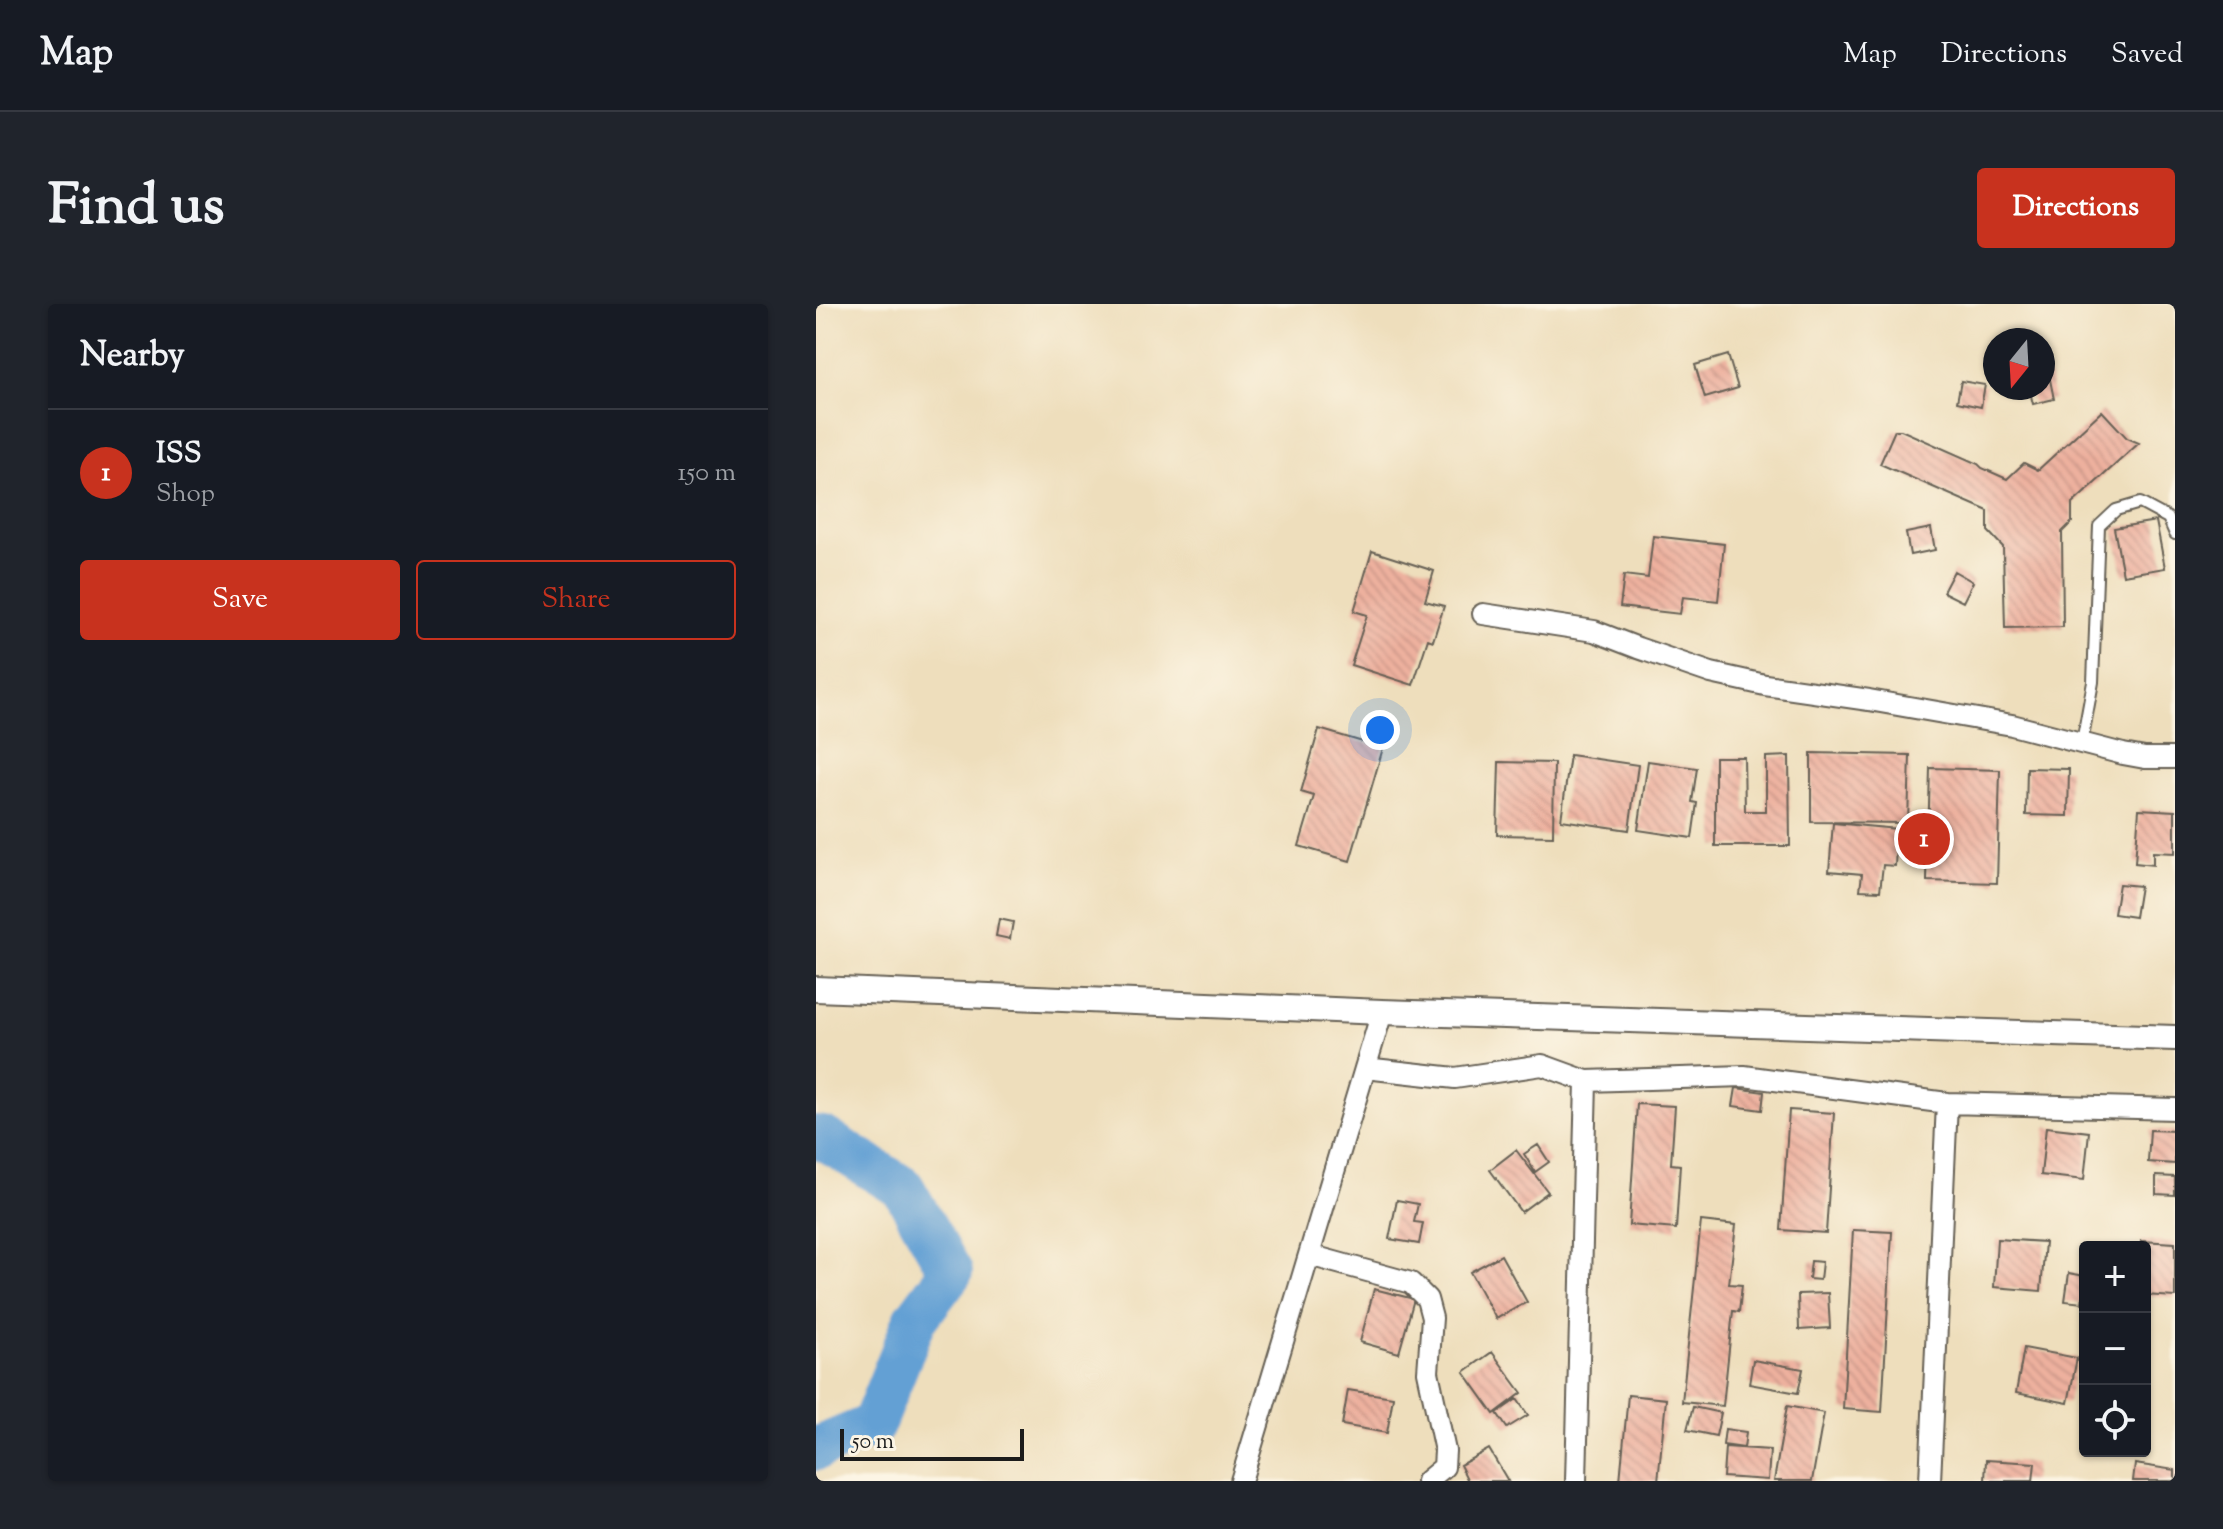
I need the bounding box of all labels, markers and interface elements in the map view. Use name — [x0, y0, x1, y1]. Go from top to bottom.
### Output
text: Map — [40, 28, 113, 82]
text: Map — [1843, 35, 1897, 75]
text: Directions — [1941, 35, 2067, 75]
text: Saved — [2111, 35, 2183, 75]
text: Find us — [48, 168, 224, 249]
button: Directions — [1977, 168, 2175, 248]
north arrow — [1983, 328, 2055, 400]
text: Nearby — [80, 332, 185, 381]
text: ISS — [156, 433, 202, 476]
text: 1 — [102, 455, 110, 492]
text: 150 m — [677, 455, 736, 492]
text: Shop — [156, 476, 215, 513]
button: Save — [80, 560, 400, 640]
button: Share — [416, 560, 736, 640]
your location — [1360, 710, 1400, 750]
pin: 1 — [1898, 809, 1950, 869]
map controls — [2079, 1241, 2151, 1457]
button: + — [2079, 1241, 2151, 1313]
button: − — [2079, 1313, 2151, 1385]
button: locate — [2079, 1385, 2151, 1457]
scale bar — [840, 1425, 1024, 1461]
text: 50 m — [852, 1427, 894, 1459]

